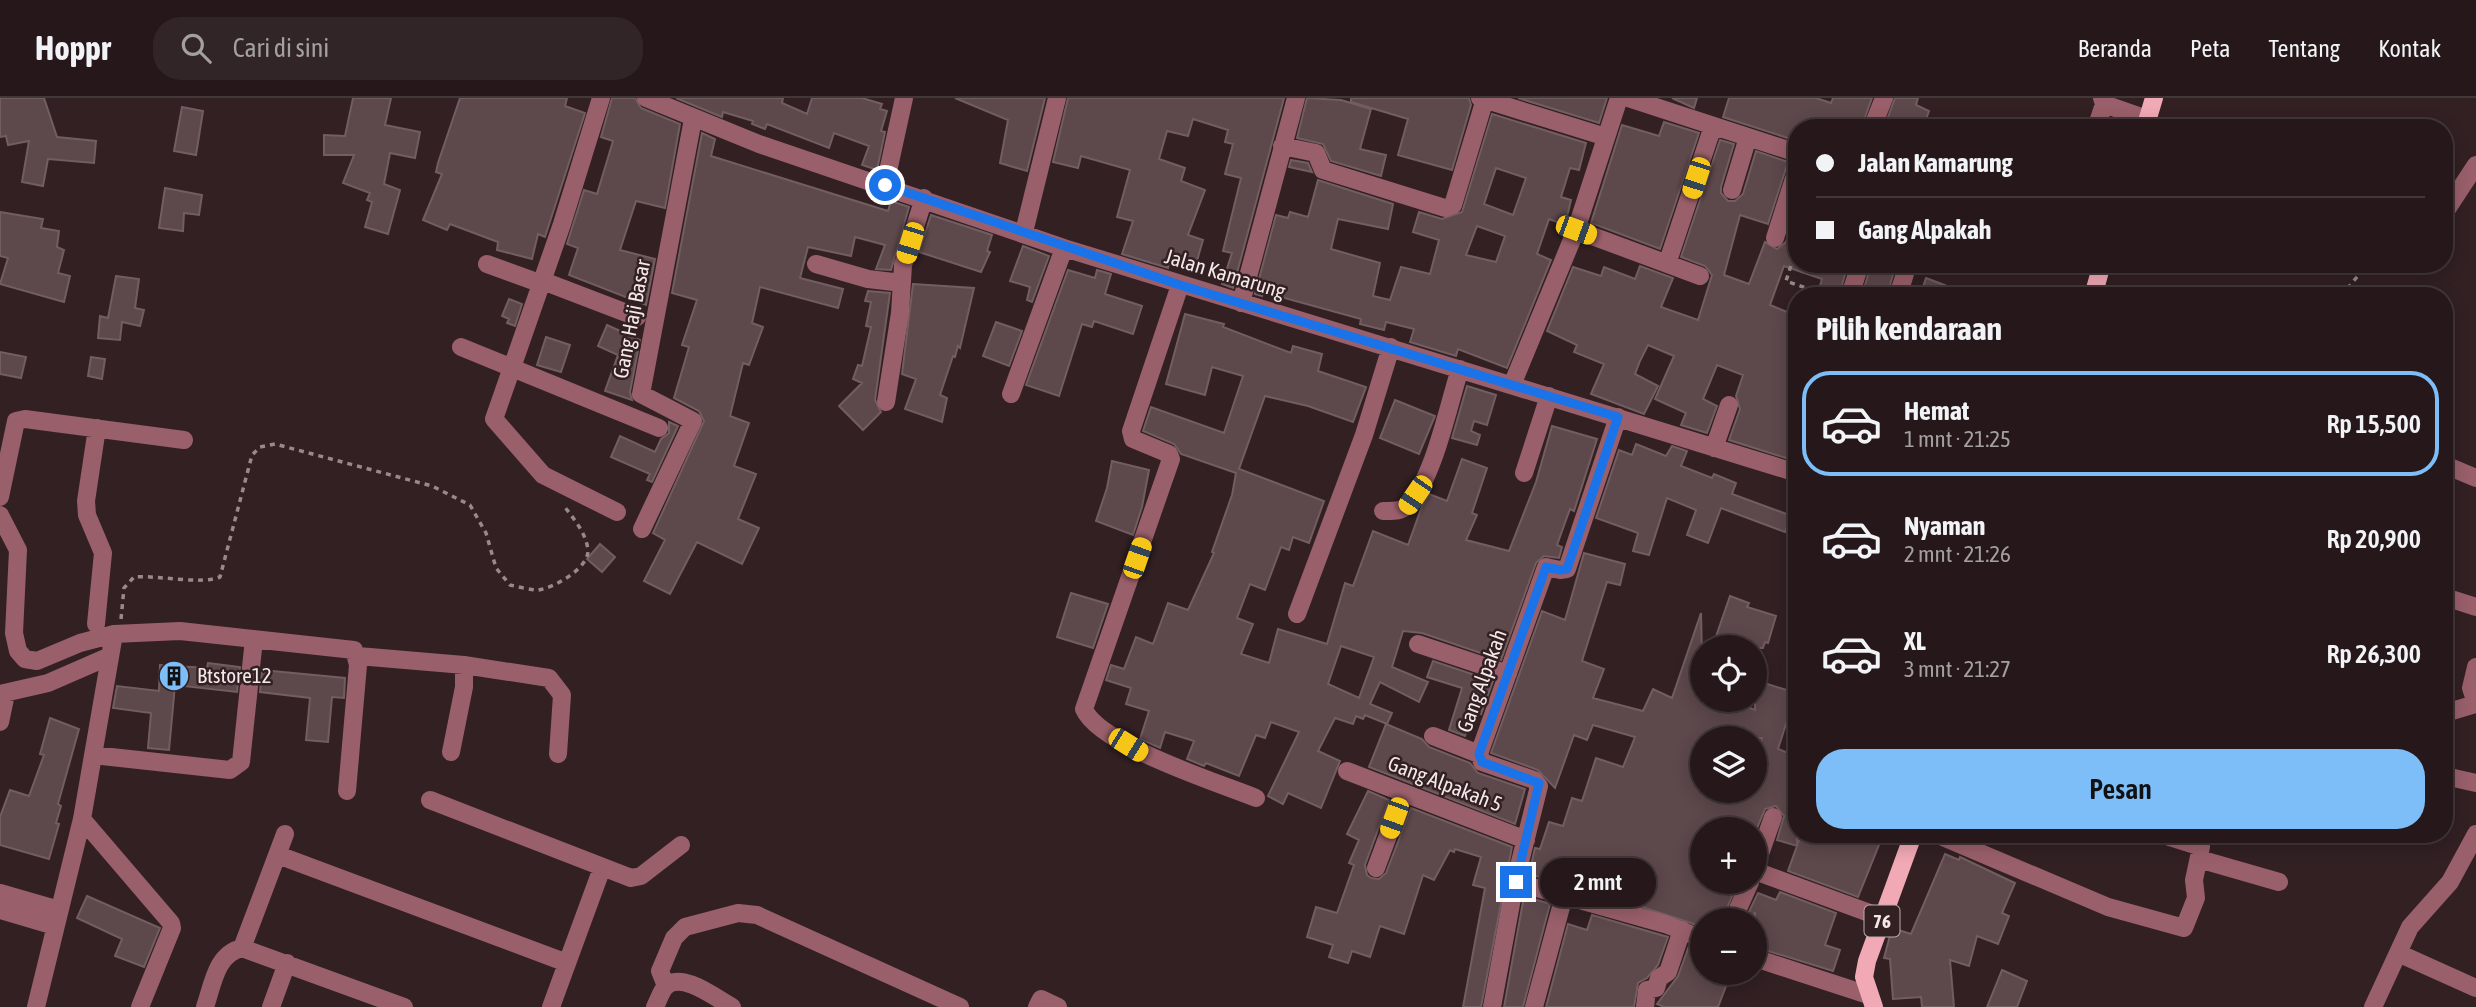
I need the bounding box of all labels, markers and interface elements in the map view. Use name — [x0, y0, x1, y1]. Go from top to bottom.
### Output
search box — [153, 17, 643, 80]
text: Hoppr — [35, 29, 111, 67]
icon: search — [177, 29, 215, 67]
text: Cari di sini — [233, 33, 329, 63]
text: Beranda — [2078, 35, 2152, 62]
text: Peta — [2190, 35, 2230, 62]
text: Tentang — [2268, 35, 2340, 62]
text: Kontak — [2378, 35, 2441, 62]
text: Jalan Kamarung — [1858, 148, 2013, 178]
car — [1680, 155, 1713, 201]
route start — [869, 169, 901, 201]
car — [1553, 213, 1600, 247]
text: Gang Alpakah — [1858, 215, 1991, 245]
car — [894, 220, 927, 266]
street label: Jalan Kamarung — [1162, 243, 1289, 303]
street label: Gang Haji Basar — [608, 257, 654, 380]
text: Pilih kendaraan — [1816, 310, 2002, 347]
icon: car — [1820, 392, 1883, 455]
text: Hemat — [1904, 396, 1969, 426]
text: Rp 15,500 — [2326, 409, 2421, 439]
text: 1 mnt · 21:25 — [1904, 426, 2011, 452]
car — [1395, 472, 1436, 518]
icon: car — [1820, 507, 1883, 570]
text: Nyaman — [1904, 511, 1985, 541]
text: Rp 20,900 — [2326, 524, 2421, 554]
car — [1121, 535, 1154, 581]
text: 2 mnt · 21:26 — [1904, 541, 2011, 567]
icon: car — [1820, 622, 1883, 685]
street label: Gang Alpakah — [1451, 626, 1511, 735]
text: XL — [1904, 626, 1926, 656]
map controls — [1690, 635, 1767, 985]
button: locate — [1690, 635, 1767, 712]
text: Rp 26,300 — [2326, 639, 2421, 669]
text: 3 mnt · 21:27 — [1904, 656, 2011, 682]
building icon: Btstore12 — [157, 659, 191, 693]
place label: Btstore12 — [197, 663, 272, 687]
car — [1105, 725, 1152, 765]
button: layers — [1690, 726, 1767, 803]
button: Pesan — [1816, 749, 2425, 829]
street label: Gang Alpakah 5 — [1385, 750, 1506, 816]
car — [1377, 795, 1412, 841]
button: + — [1690, 817, 1767, 894]
callout: 2 mnt — [1540, 858, 1656, 906]
route end — [1500, 866, 1532, 898]
text: 2 mnt — [1574, 869, 1622, 895]
road number: 76 — [1864, 906, 1899, 936]
button: − — [1690, 908, 1767, 985]

